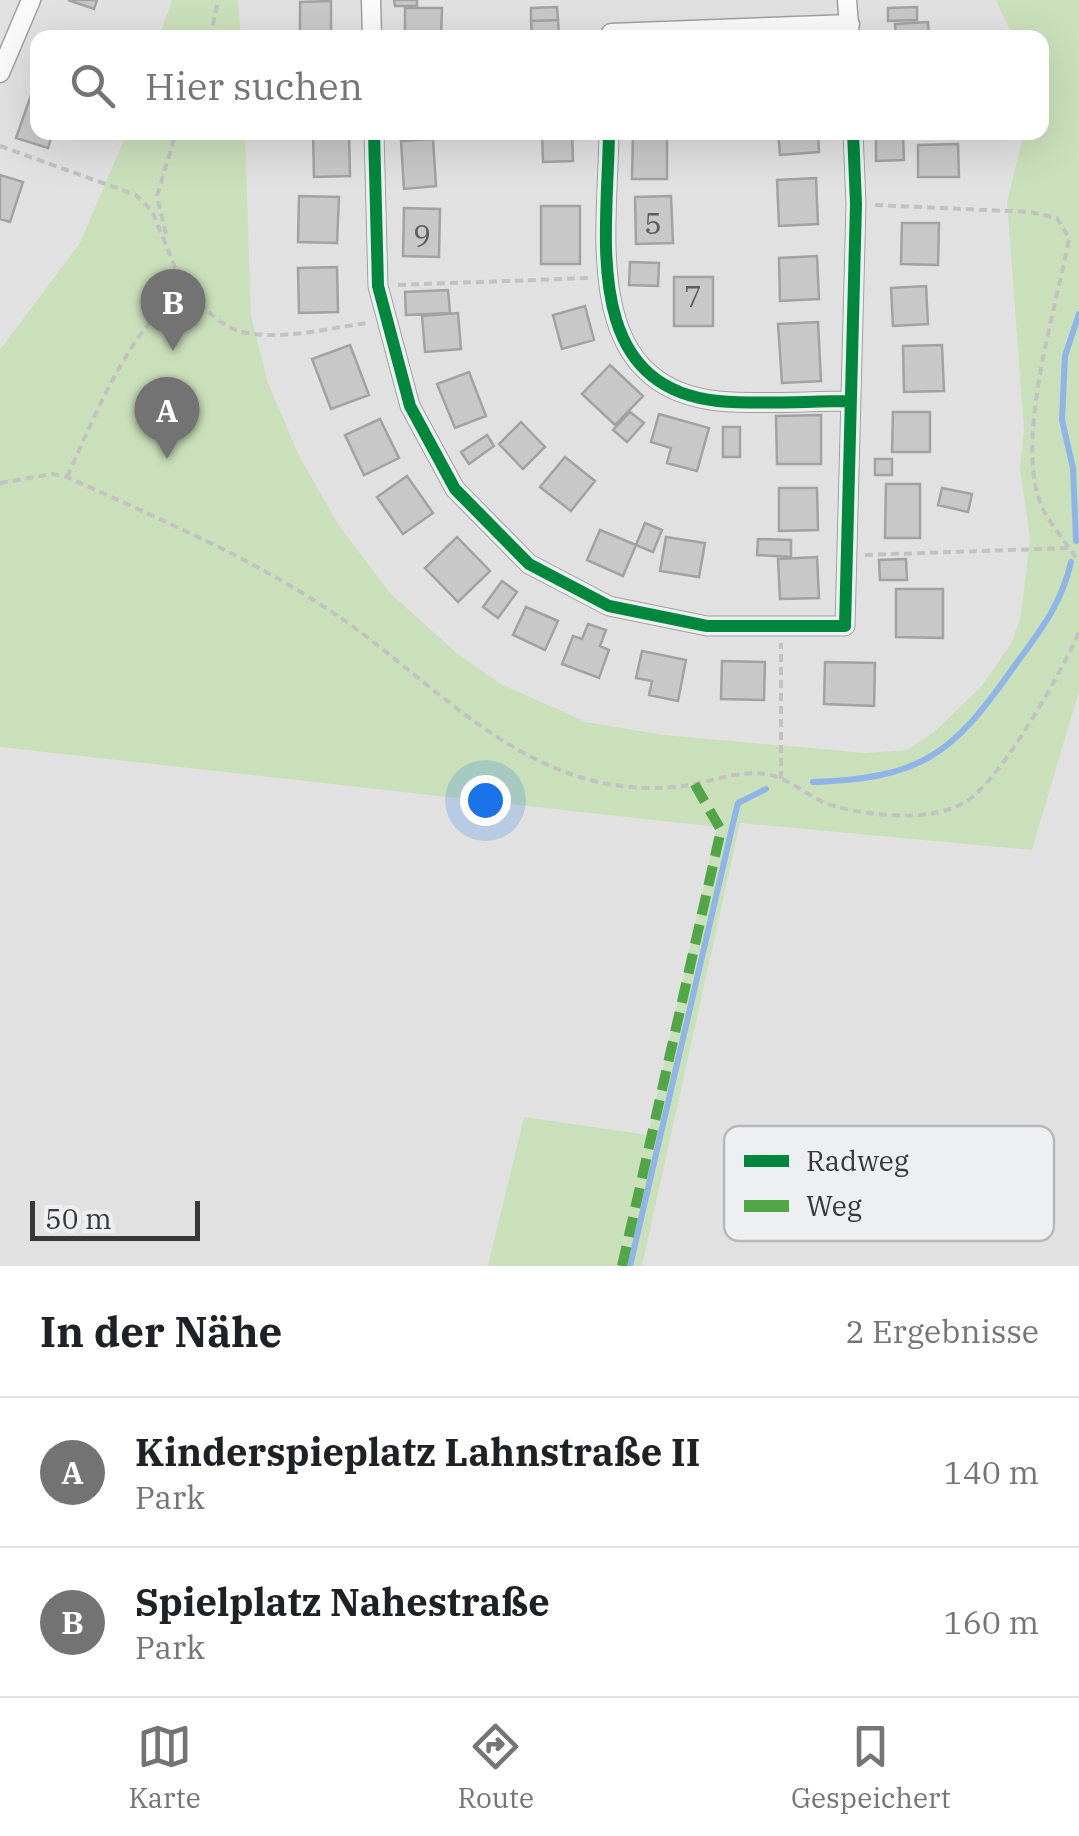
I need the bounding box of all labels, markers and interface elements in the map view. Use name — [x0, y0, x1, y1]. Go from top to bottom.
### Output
search box — [30, 30, 1049, 140]
icon: search — [65, 58, 120, 113]
text: Hier suchen — [145, 61, 363, 110]
house number: 5 — [644, 203, 662, 242]
house number: 9 — [413, 215, 431, 254]
pin: B — [140, 268, 206, 351]
house number: 7 — [684, 276, 702, 315]
pin: A — [134, 376, 200, 459]
your location — [460, 775, 511, 826]
legend — [724, 1126, 1054, 1241]
text: Radweg — [806, 1142, 909, 1179]
text: Weg — [806, 1187, 862, 1224]
scale bar — [30, 1196, 200, 1240]
text: 50 m — [45, 1200, 112, 1237]
text: In der Nähe — [40, 1304, 282, 1359]
text: 2 Ergebnisse — [845, 1310, 1039, 1352]
text: Kinderspieplatz Lahnstraße II — [135, 1427, 700, 1476]
text: A — [61, 1451, 84, 1493]
text: 140 m — [943, 1451, 1039, 1493]
text: Park — [135, 1476, 205, 1518]
text: Spielplatz Nahestraße — [135, 1577, 550, 1626]
text: B — [61, 1601, 84, 1643]
text: 160 m — [943, 1601, 1039, 1643]
text: Park — [135, 1626, 205, 1668]
tab: Karte — [128, 1719, 201, 1816]
tab: Route — [458, 1719, 534, 1816]
tab: Gespeichert — [791, 1719, 951, 1816]

